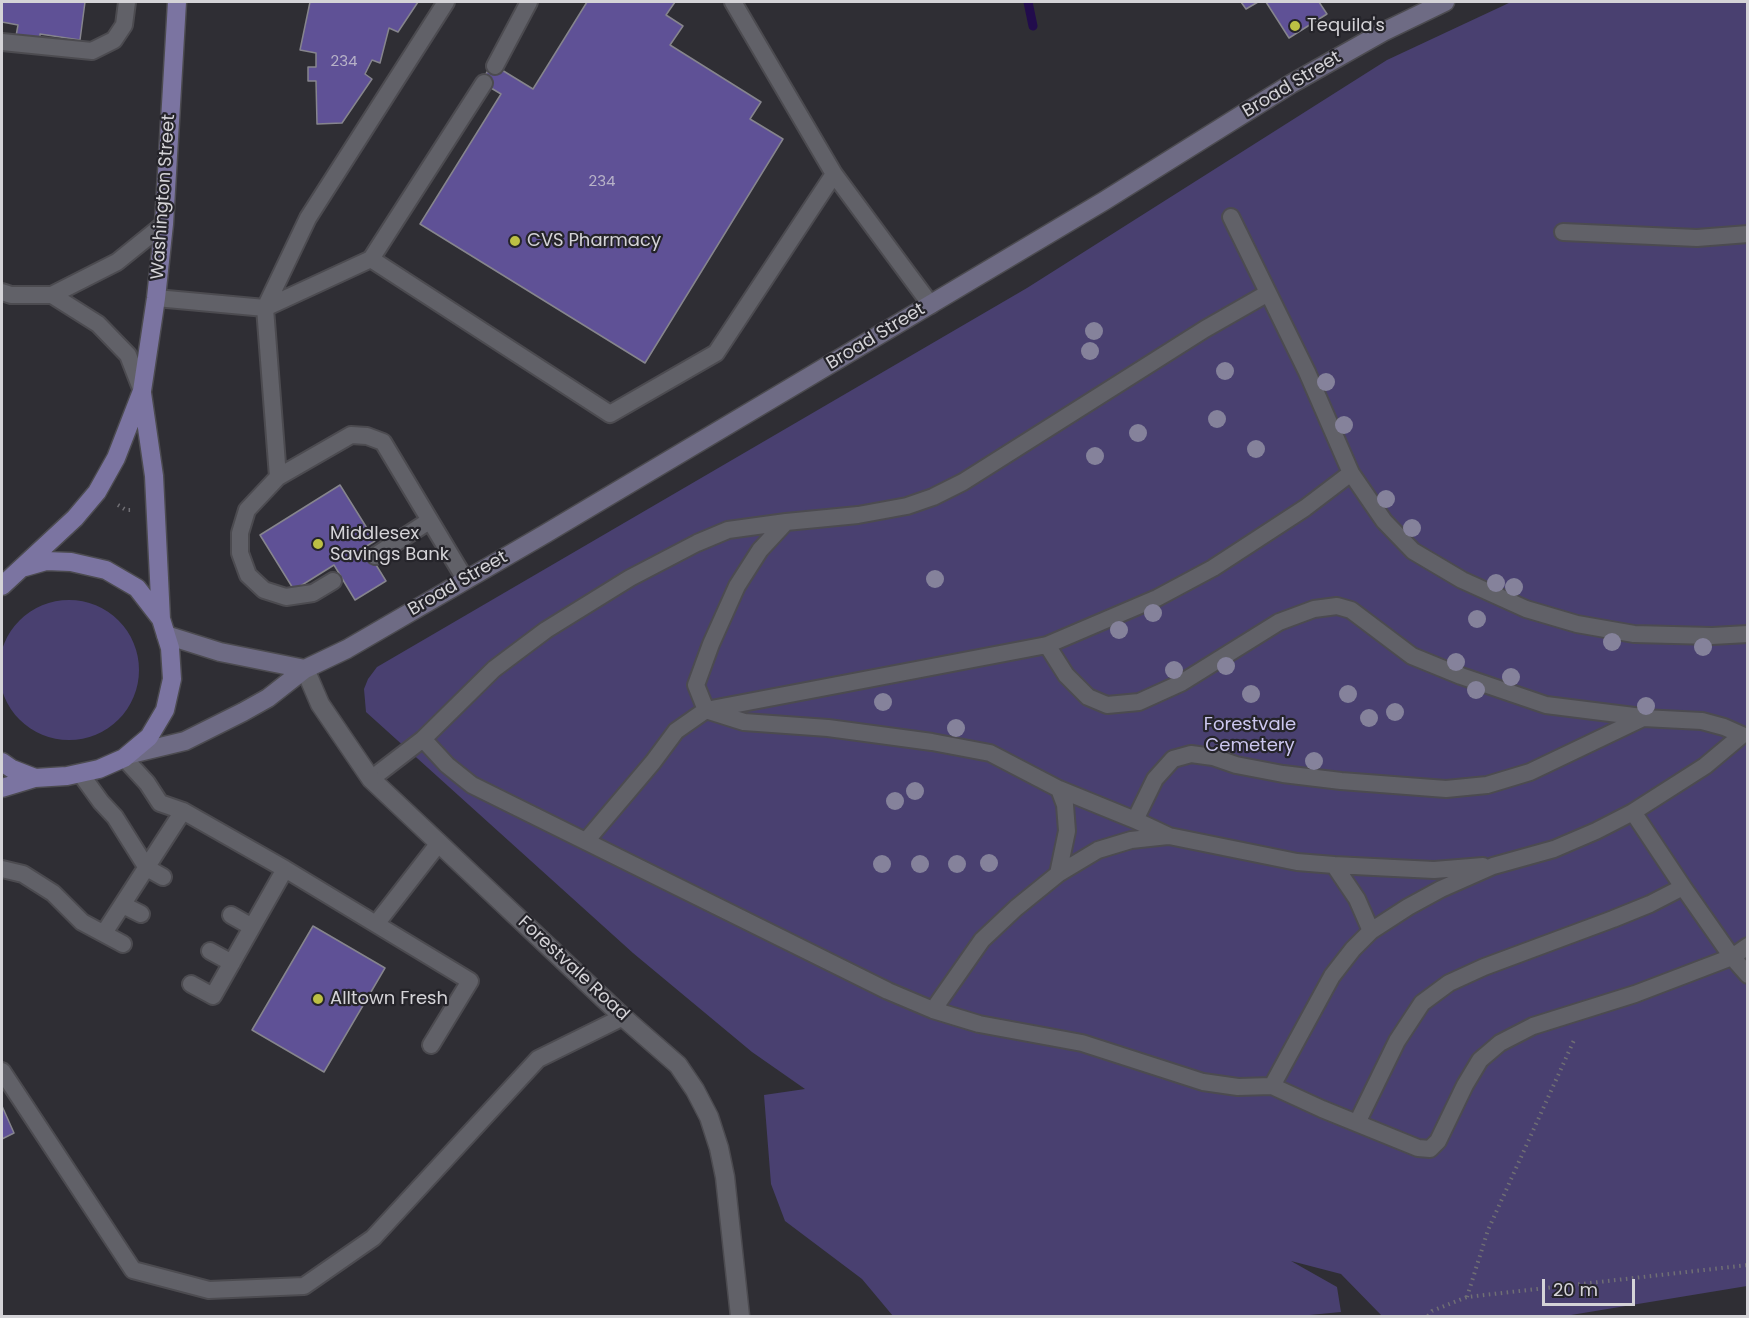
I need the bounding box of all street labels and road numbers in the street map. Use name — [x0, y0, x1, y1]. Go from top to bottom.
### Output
street label: Broad Street — [1239, 47, 1345, 123]
street label: Washington Street — [147, 114, 181, 280]
street label: Broad Street — [823, 299, 929, 375]
street label: Broad Street — [404, 547, 512, 621]
street label: Forestvale Road — [513, 912, 633, 1026]

